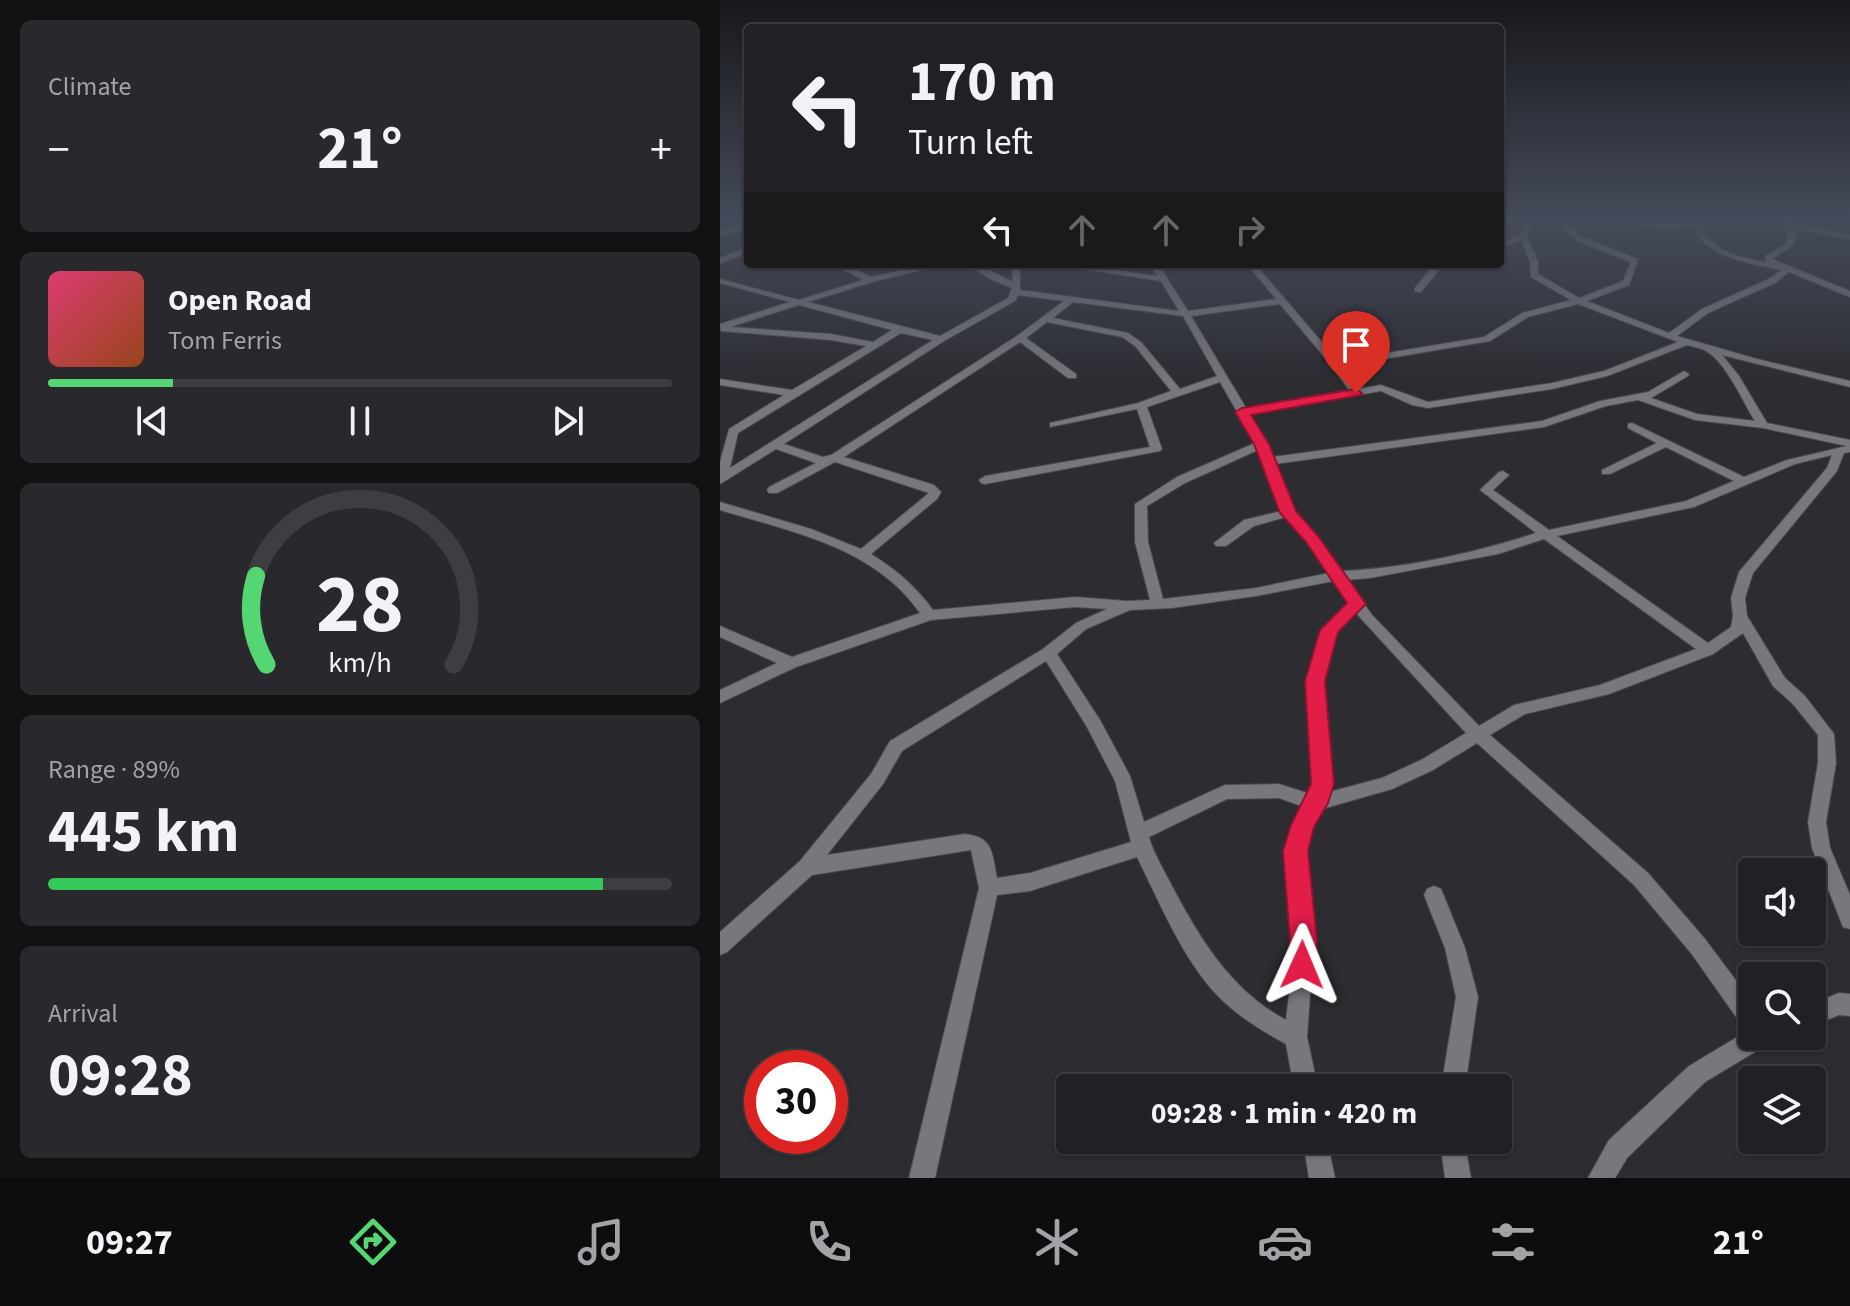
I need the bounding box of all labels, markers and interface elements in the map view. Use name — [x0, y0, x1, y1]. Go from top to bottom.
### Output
text: 170 m — [908, 43, 1056, 122]
icon: left — [776, 56, 880, 160]
text: Climate — [48, 68, 132, 105]
text: 21° — [317, 107, 403, 192]
text: Turn left — [908, 117, 1033, 168]
text: − — [48, 119, 70, 182]
text: + — [650, 119, 672, 182]
icon: left — [976, 208, 1020, 252]
icon: ahead — [1060, 208, 1104, 252]
icon: ahead — [1144, 208, 1188, 252]
icon: right — [1228, 208, 1272, 252]
text: Open Road — [168, 279, 312, 322]
pin — [1322, 311, 1390, 393]
text: Tom Ferris — [168, 322, 282, 359]
icon: arrive — [1334, 323, 1378, 367]
icon: previous — [130, 399, 174, 443]
icon: pause — [338, 399, 382, 443]
icon: next — [546, 399, 590, 443]
text: 28 — [316, 546, 404, 664]
text: km/h — [328, 643, 392, 683]
text: Range · 89% — [48, 751, 180, 788]
text: 445 km — [48, 790, 239, 875]
map controls — [1738, 858, 1826, 1154]
button: sound — [1738, 858, 1826, 946]
position arrow — [1260, 923, 1344, 1007]
button: search — [1738, 962, 1826, 1050]
text: Arrival — [48, 995, 118, 1032]
text: 09:28 — [48, 1034, 193, 1119]
speed limit sign: 30 — [744, 1050, 848, 1154]
button: layers — [1738, 1066, 1826, 1154]
text: 09:28 · 1 min · 420 m — [1151, 1092, 1417, 1135]
icon: directions — [345, 1214, 401, 1270]
icon: music — [573, 1214, 629, 1270]
icon: phone — [801, 1214, 857, 1270]
icon: climate — [1029, 1214, 1085, 1270]
icon: car — [1257, 1214, 1313, 1270]
icon: filters — [1485, 1214, 1541, 1270]
text: 09:27 — [86, 1217, 173, 1268]
text: 21° — [1713, 1217, 1764, 1268]

